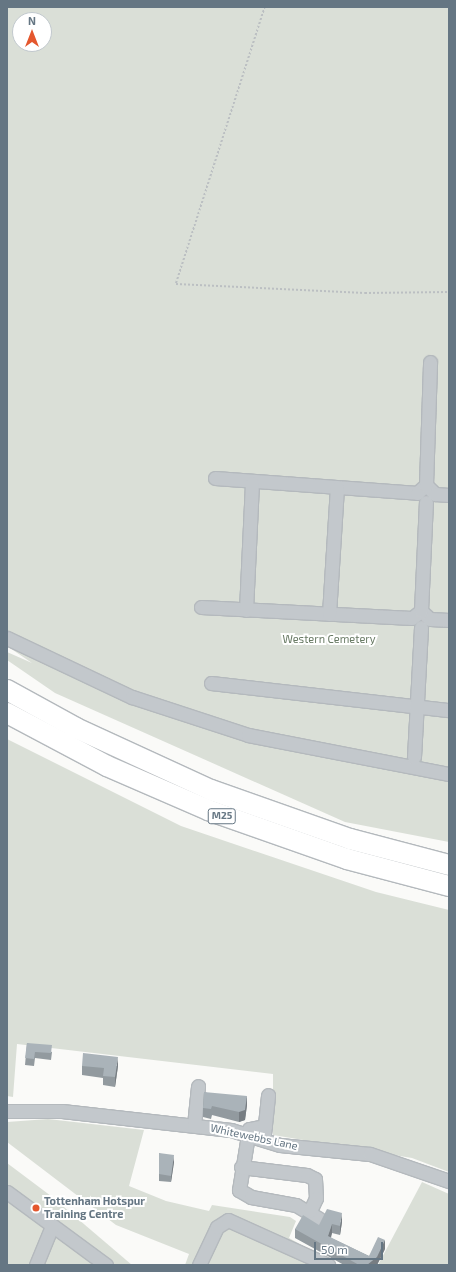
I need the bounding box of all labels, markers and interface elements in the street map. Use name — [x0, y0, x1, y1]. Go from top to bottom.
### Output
north arrow — [12, 12, 52, 52]
text: N — [28, 14, 36, 27]
park label: Western Cemetery — [282, 632, 376, 646]
road number: M25 — [207, 808, 237, 824]
street label: Whitewebbs Lane — [209, 1121, 299, 1153]
place label: Tottenham Hotspur Training Centre — [44, 1195, 145, 1221]
marker: Tottenham Hotspur Training Centre — [31, 1203, 41, 1213]
scale bar — [316, 1234, 385, 1260]
text: 50 m — [321, 1242, 348, 1256]

